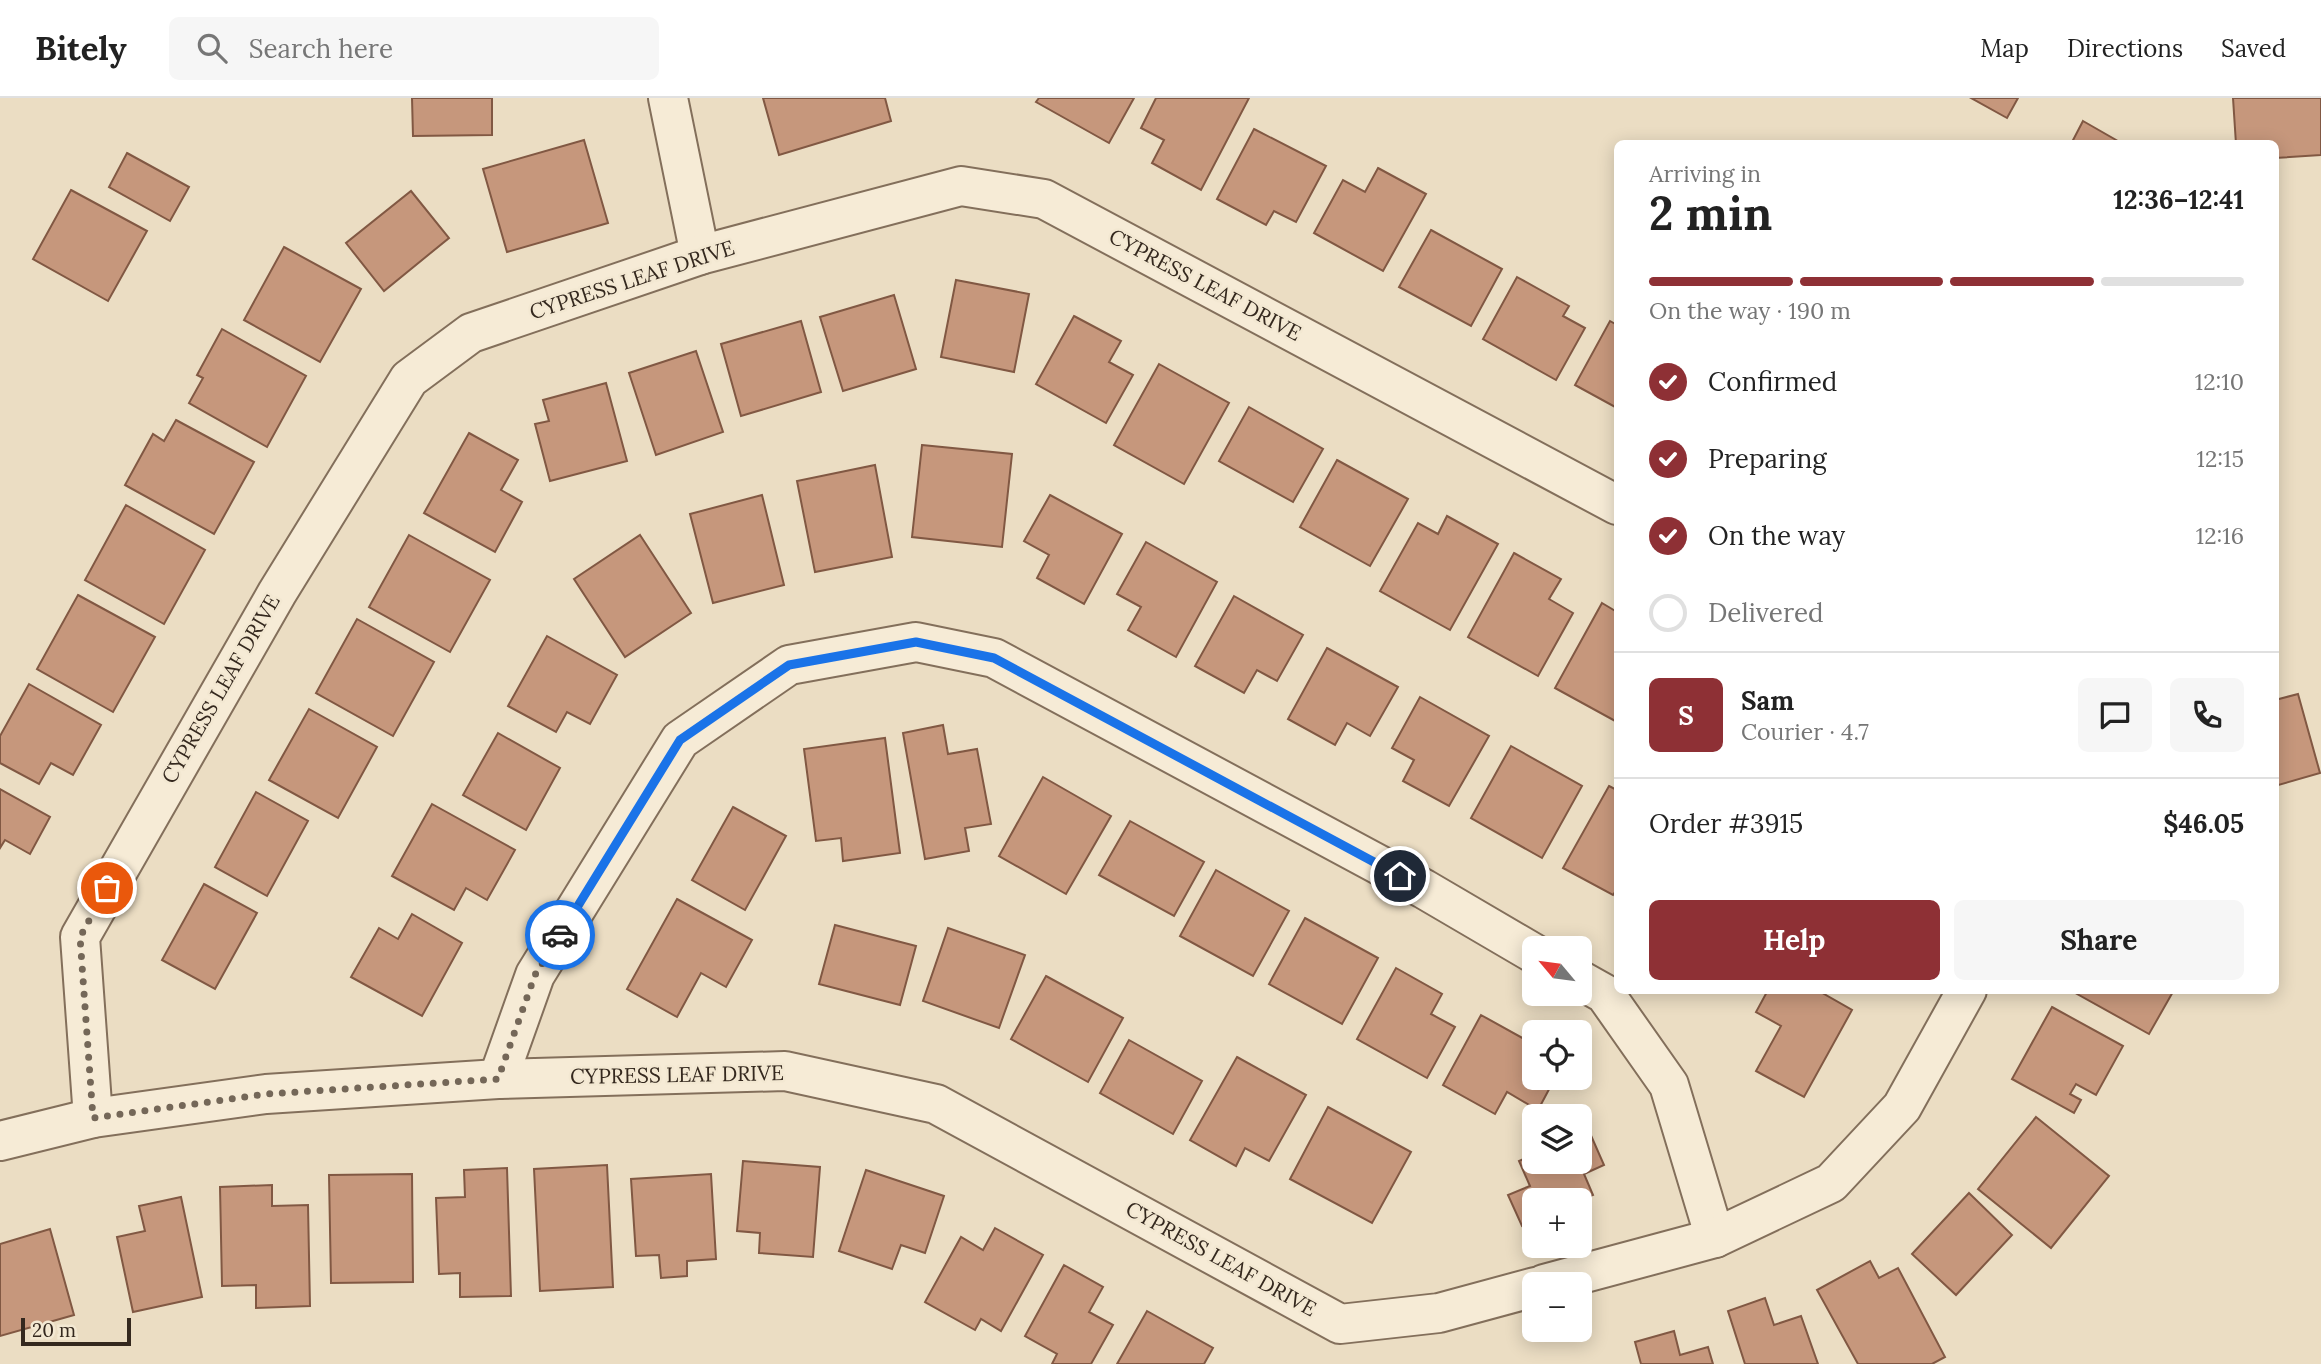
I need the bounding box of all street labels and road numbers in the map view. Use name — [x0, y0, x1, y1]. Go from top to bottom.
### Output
street label: CYPRESS LEAF DRIVE — [1104, 222, 1306, 347]
street label: CYPRESS LEAF DRIVE — [526, 234, 738, 325]
street label: CYPRESS LEAF DRIVE — [155, 589, 286, 788]
street label: CYPRESS LEAF DRIVE — [570, 1059, 784, 1090]
street label: CYPRESS LEAF DRIVE — [1121, 1195, 1321, 1322]

